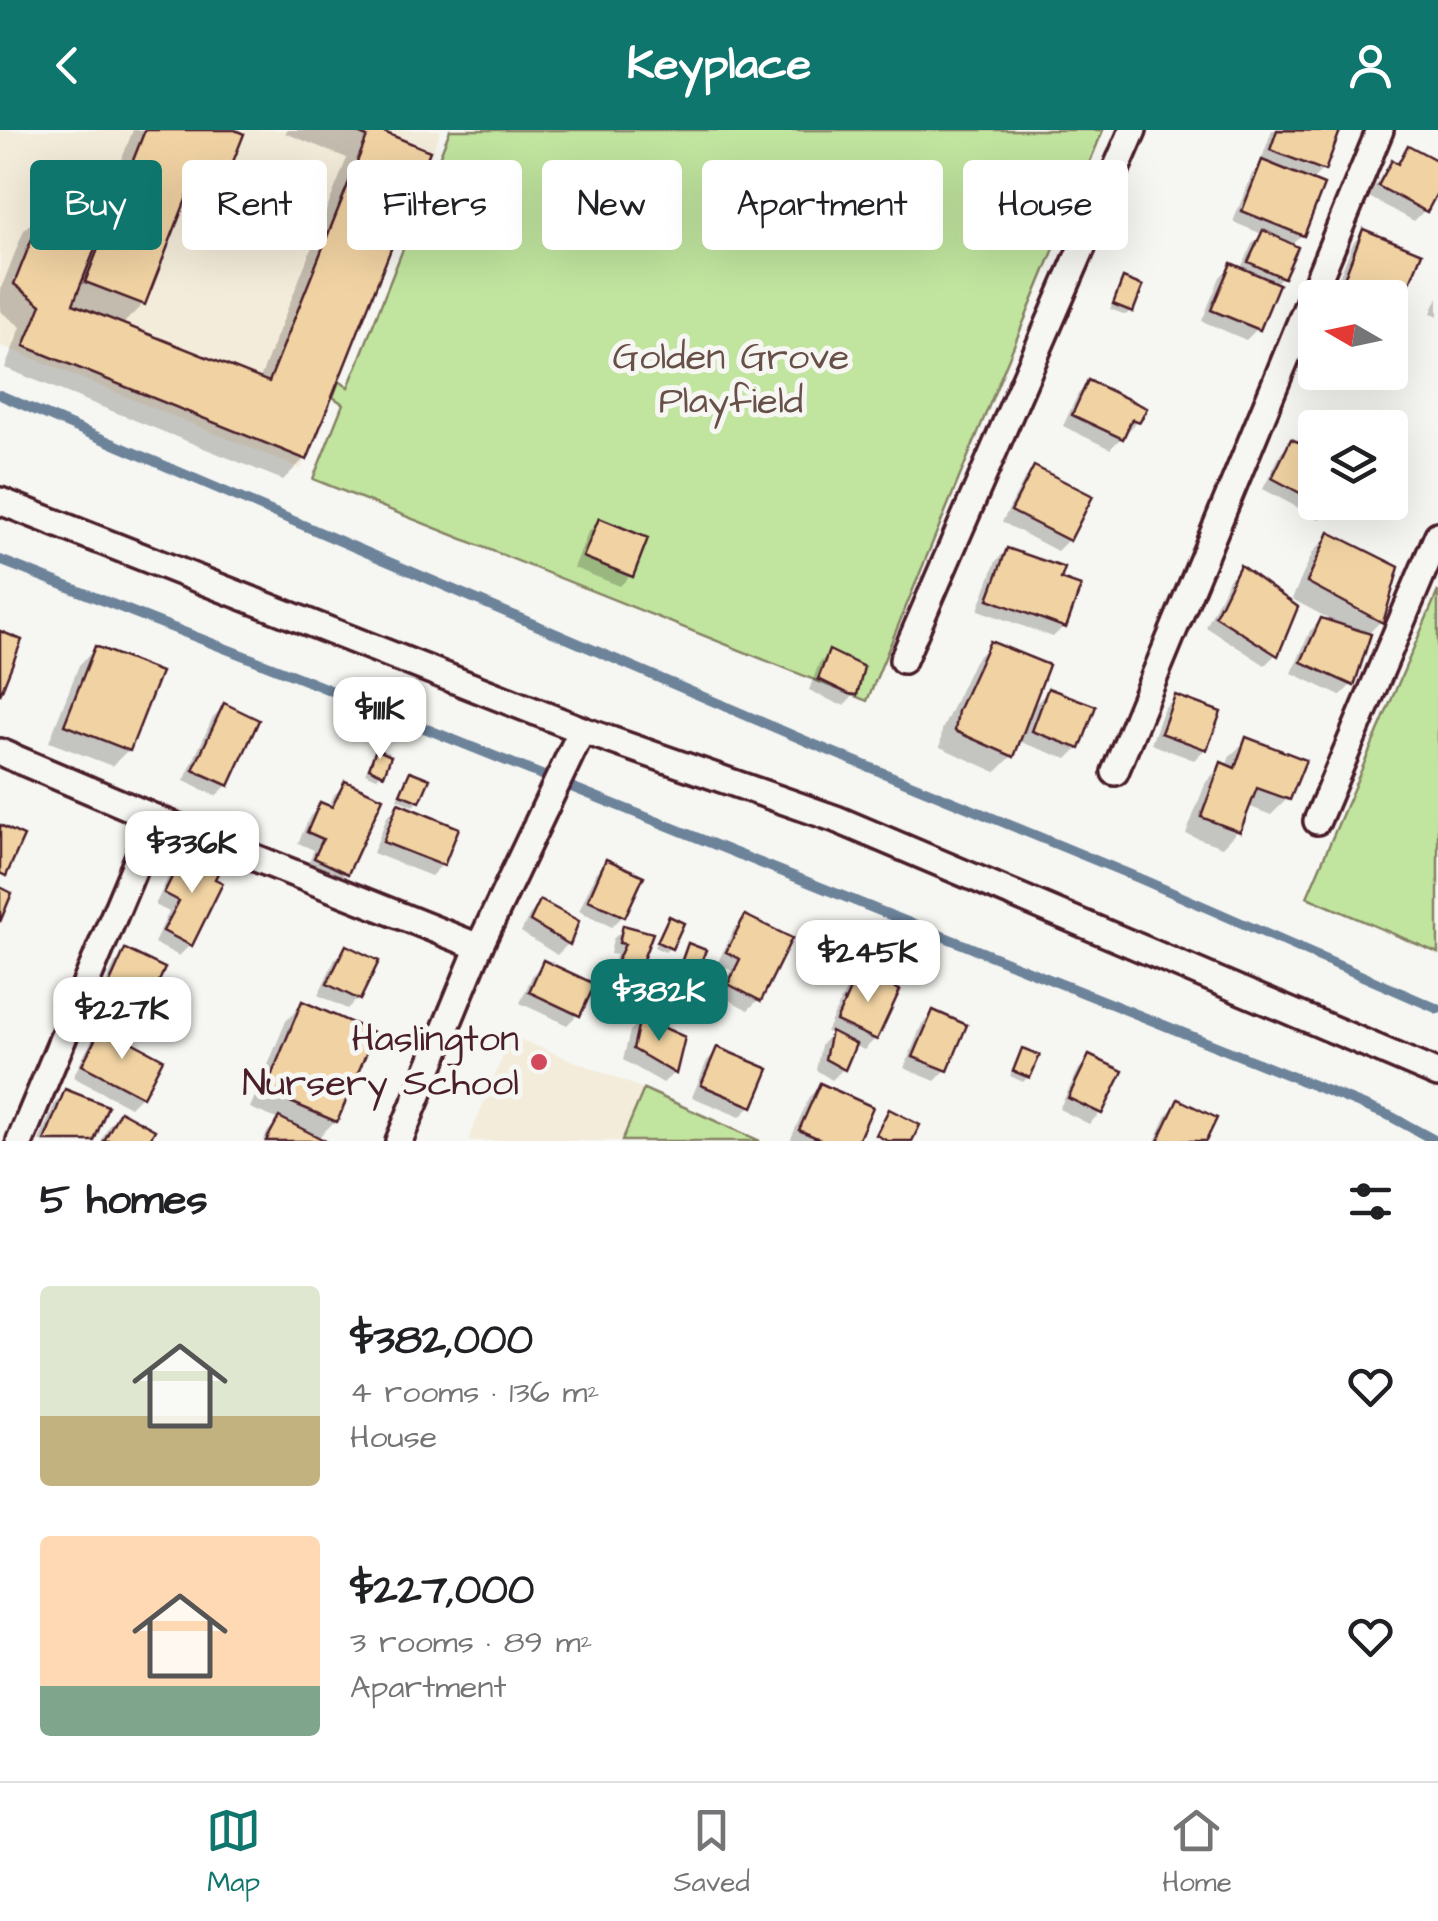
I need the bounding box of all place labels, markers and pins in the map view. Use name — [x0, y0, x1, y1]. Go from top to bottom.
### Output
pin: $111K — [310, 677, 450, 762]
pin: $336K — [122, 811, 262, 896]
pin: $245K — [798, 920, 938, 1005]
pin: $382K — [589, 959, 729, 1044]
pin: $227K — [52, 977, 192, 1062]
place label: Haslington Nursery School — [242, 1014, 519, 1111]
marker: Haslington Nursery School — [528, 1051, 550, 1073]

